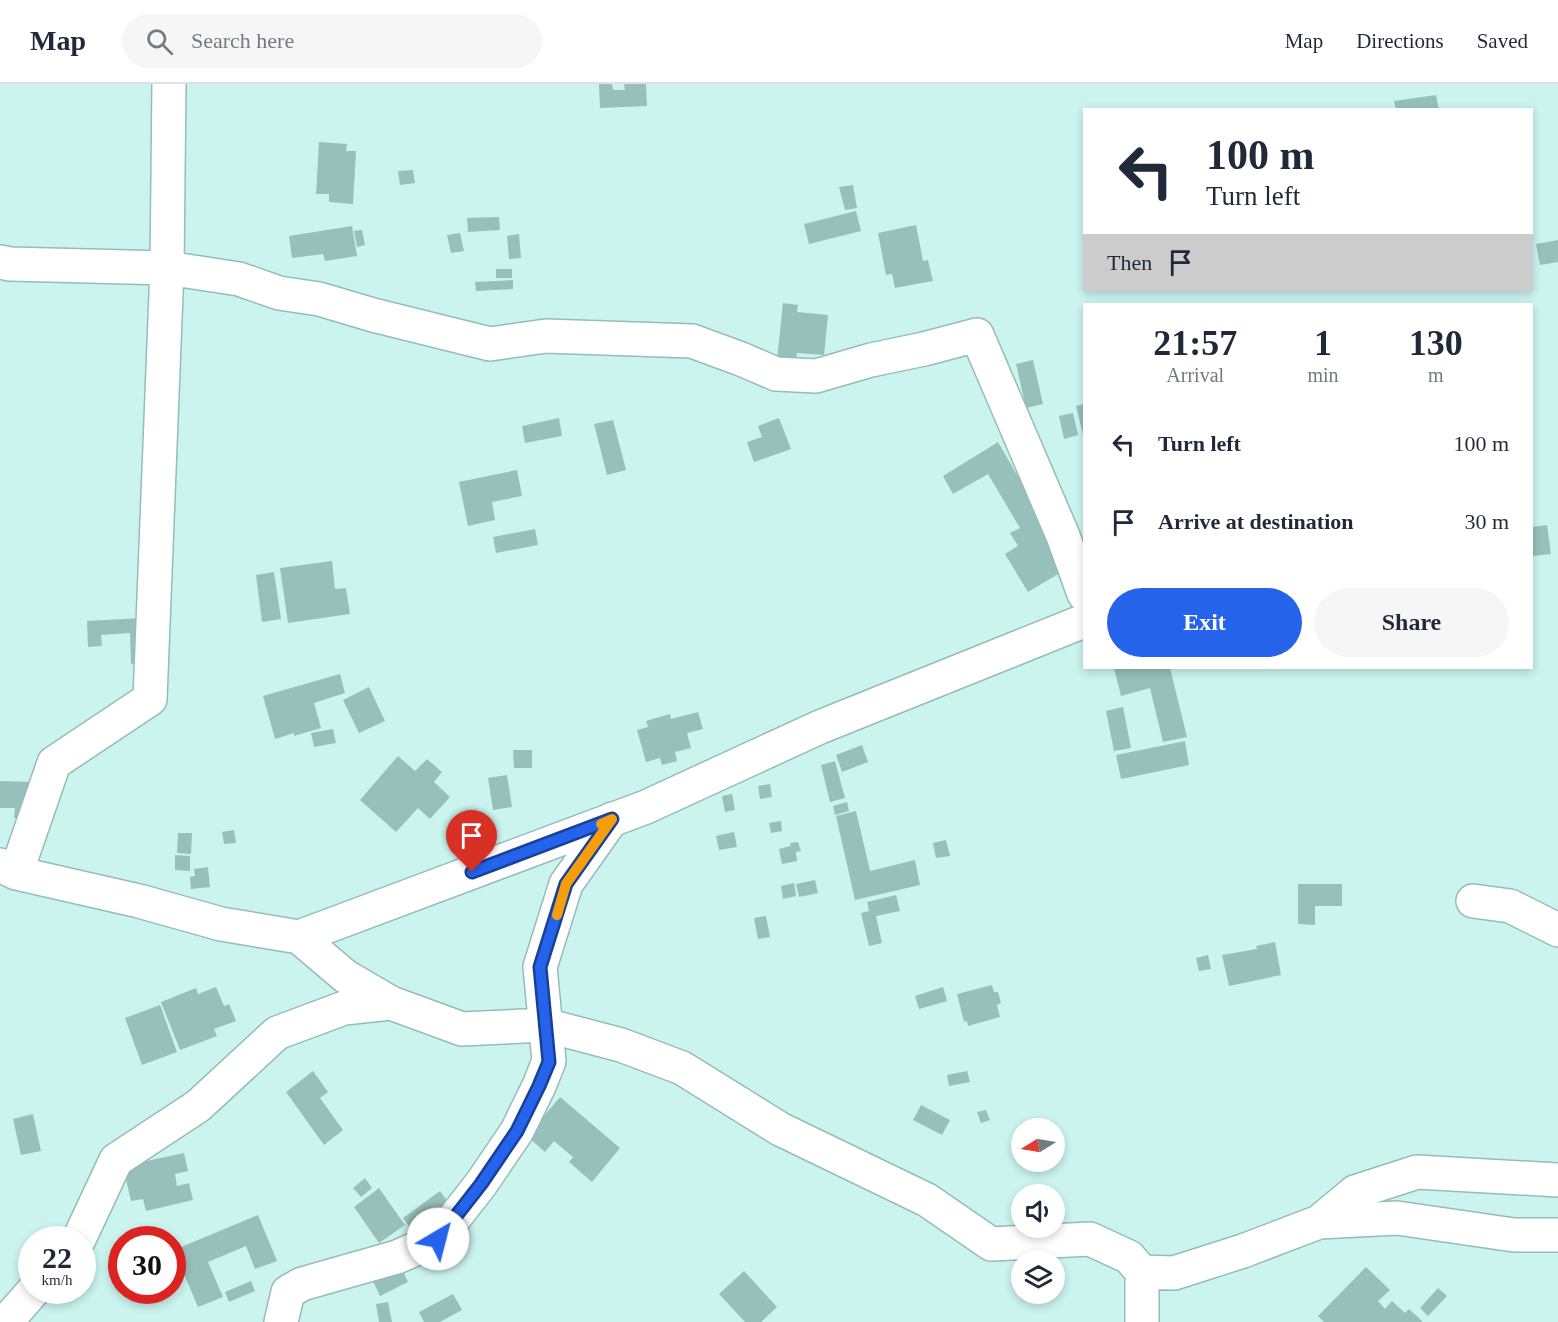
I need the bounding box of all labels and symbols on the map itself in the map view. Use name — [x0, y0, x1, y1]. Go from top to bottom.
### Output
pin — [446, 810, 497, 872]
north arrow — [1011, 1118, 1065, 1172]
position arrow — [406, 1207, 470, 1271]
speed limit sign: 30 — [108, 1226, 186, 1304]

